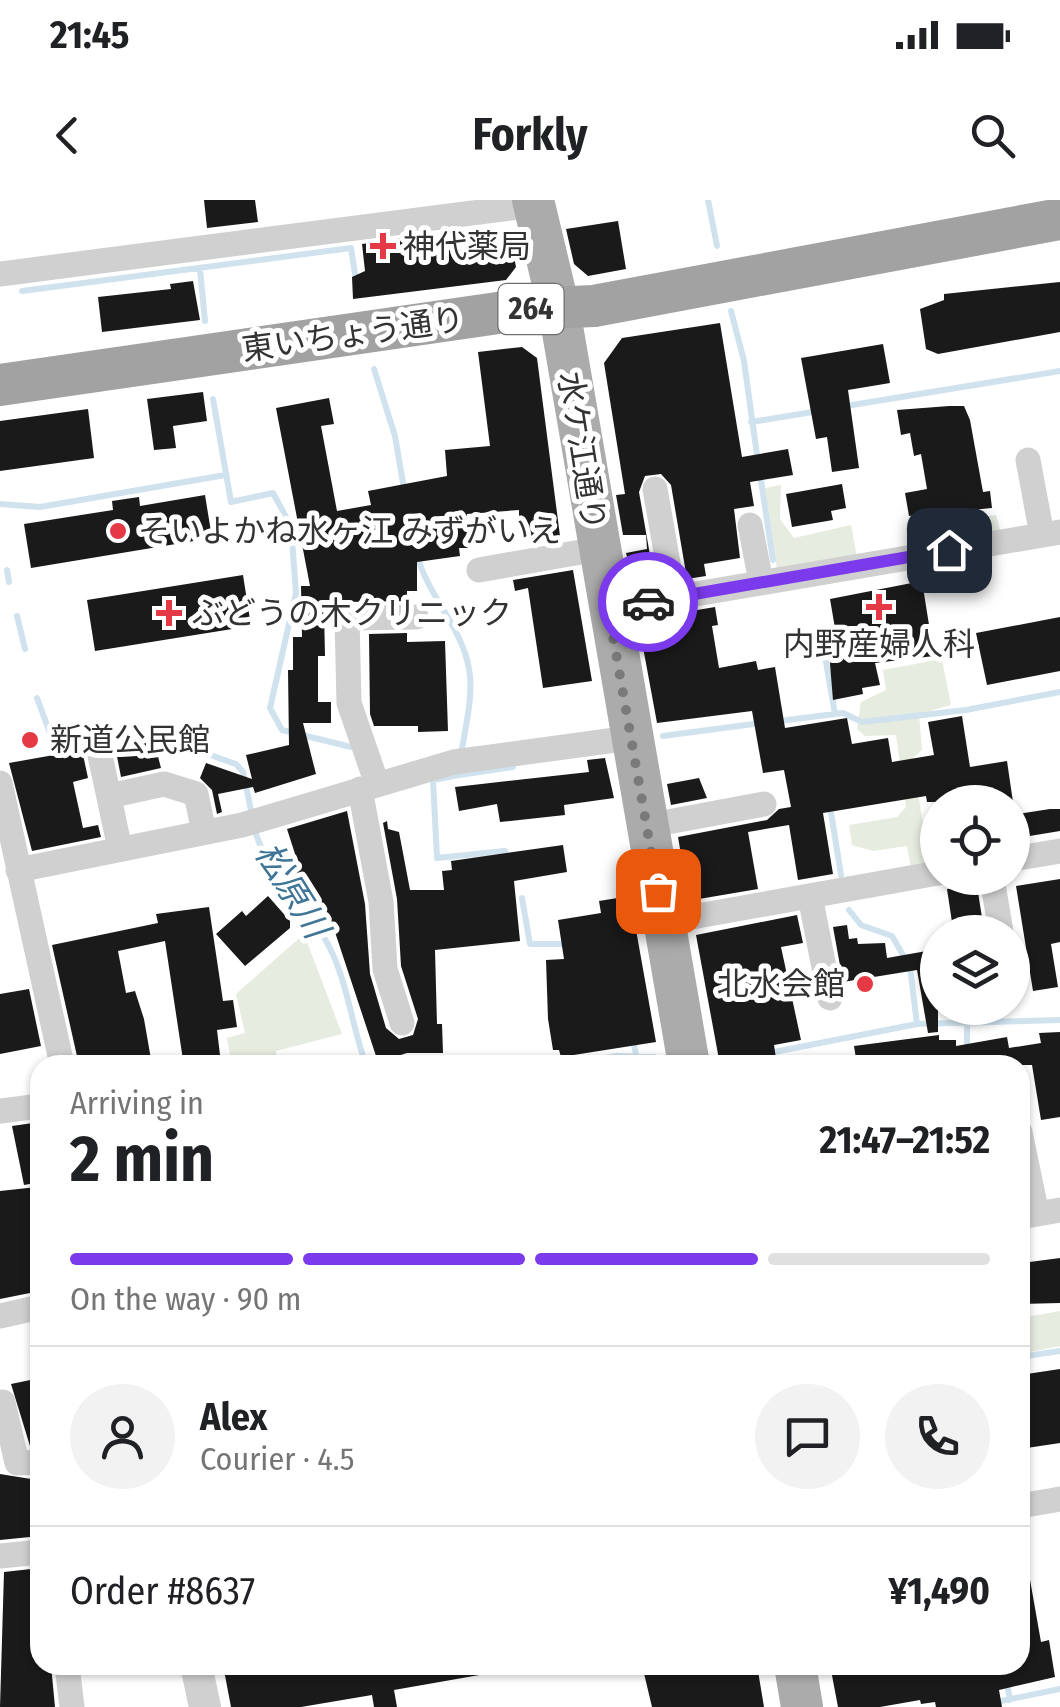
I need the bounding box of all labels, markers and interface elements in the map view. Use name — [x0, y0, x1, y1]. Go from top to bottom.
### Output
text: 21:45 — [50, 12, 129, 58]
icon: back — [40, 108, 95, 163]
text: Forkly — [473, 108, 587, 162]
icon: search — [965, 108, 1020, 163]
place label: 神代薬局 — [403, 227, 531, 265]
marker: 神代薬局 — [372, 235, 394, 257]
road number: 264 — [498, 284, 564, 334]
street label: 東いちょう通り — [239, 300, 467, 368]
street label: 水ケ江通り — [551, 369, 613, 533]
pin — [907, 508, 992, 593]
place label: そいよかね水ヶ江 みずがいえ — [138, 512, 561, 550]
marker: そいよかね水ヶ江 みずがいえ — [107, 520, 129, 542]
icon: home — [922, 523, 977, 578]
courier — [598, 552, 698, 652]
icon: car — [621, 575, 676, 630]
place label: ぶどうの木クリニック — [192, 594, 512, 632]
marker: 内野産婦人科 — [866, 594, 892, 620]
marker: ぶどうの木クリニック — [156, 600, 182, 626]
place label: 内野産婦人科 — [783, 625, 975, 663]
place label: 新道公民館 — [50, 721, 210, 759]
marker: 新道公民館 — [19, 729, 41, 751]
map controls — [920, 785, 1030, 1025]
button: locate — [920, 785, 1030, 895]
water label: 松原川 — [246, 834, 340, 949]
pin — [616, 849, 701, 934]
icon: bag — [631, 864, 686, 919]
button: layers — [920, 915, 1030, 1025]
place label: 北水会館 — [717, 965, 845, 1003]
marker: 北水会館 — [854, 973, 876, 995]
text: Arriving in — [70, 1084, 204, 1122]
text: 21:47–21:52 — [819, 1117, 990, 1163]
text: 2 min — [70, 1120, 214, 1198]
text: On the way · 90 m — [70, 1280, 301, 1318]
button: person — [70, 1384, 175, 1489]
button: chat — [755, 1384, 860, 1489]
button: phone — [885, 1384, 990, 1489]
text: Alex — [200, 1394, 267, 1440]
text: Courier · 4.5 — [200, 1440, 355, 1478]
text: Order #8637 — [70, 1568, 255, 1614]
text: ¥1,490 — [888, 1568, 990, 1614]

